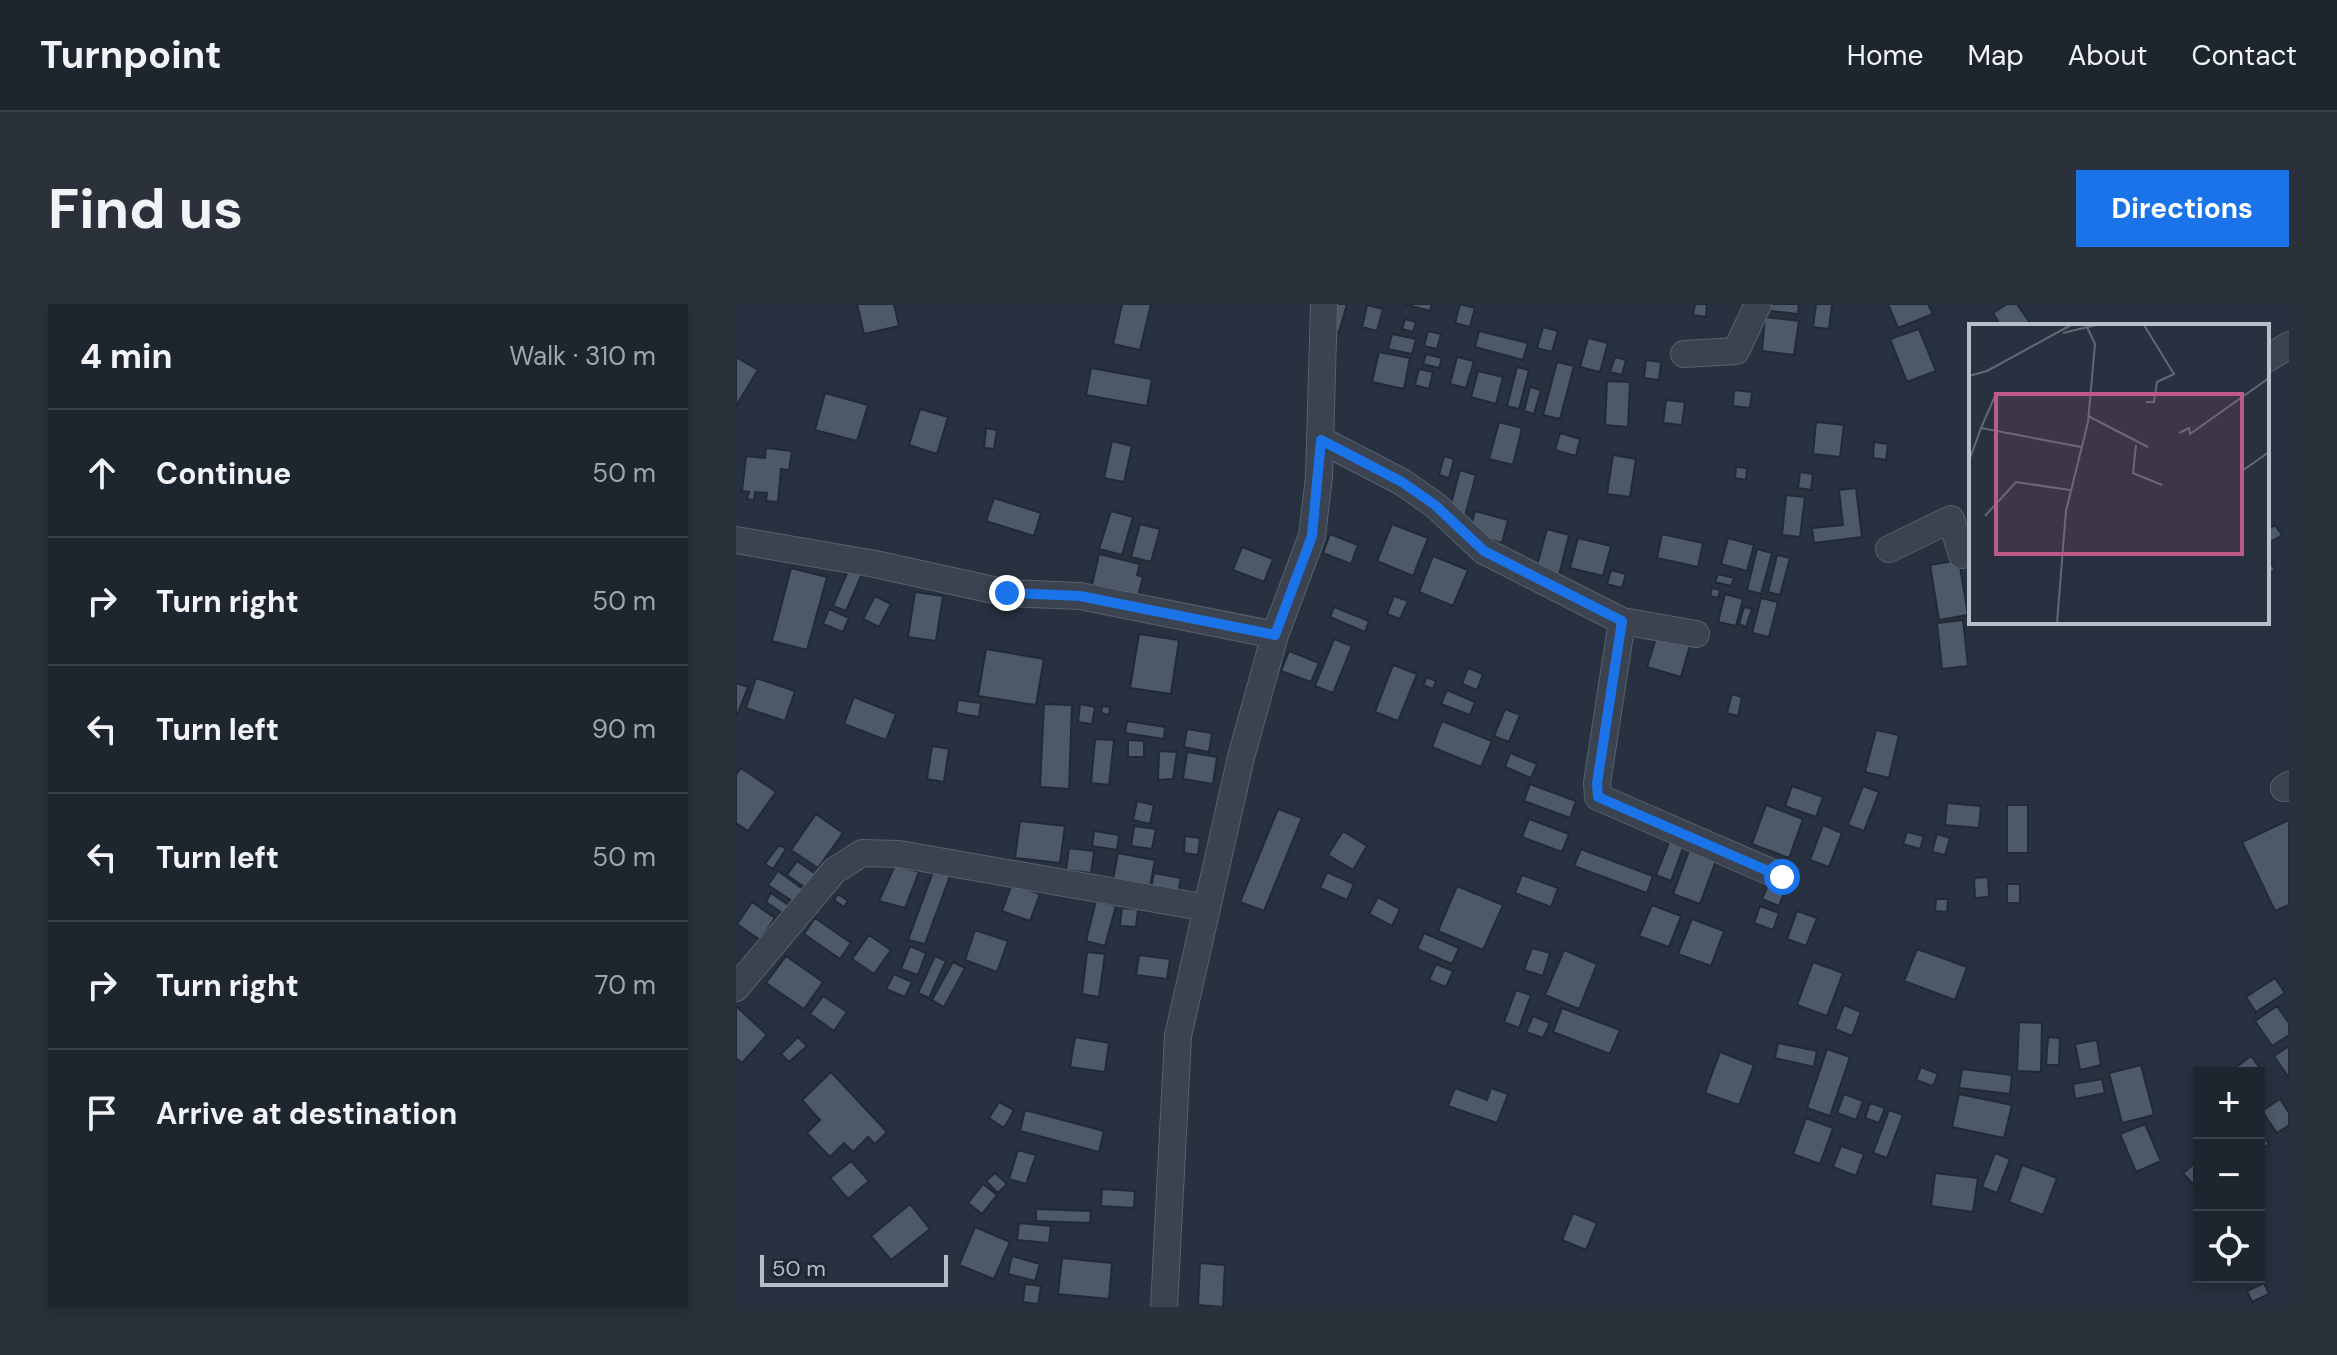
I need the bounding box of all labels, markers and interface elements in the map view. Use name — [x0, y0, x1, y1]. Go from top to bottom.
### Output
text: Turnpoint — [40, 30, 222, 80]
text: Home — [1847, 37, 1923, 74]
text: Map — [1967, 37, 2024, 74]
text: About — [2068, 37, 2147, 74]
text: Contact — [2191, 37, 2297, 74]
button: Directions — [2076, 170, 2289, 247]
text: Find us — [48, 172, 243, 245]
inset map — [1969, 324, 2269, 624]
text: 4 min — [80, 334, 172, 379]
text: Walk · 310 m — [509, 339, 656, 373]
icon: ahead — [80, 451, 124, 495]
text: Continue — [156, 454, 291, 493]
text: 50 m — [592, 456, 656, 490]
route end — [989, 575, 1025, 611]
icon: right — [80, 579, 124, 623]
text: Turn right — [156, 582, 299, 621]
text: 50 m — [592, 584, 656, 618]
icon: left — [80, 707, 124, 751]
text: Turn left — [156, 710, 279, 749]
text: 90 m — [592, 712, 656, 746]
icon: left — [80, 835, 124, 879]
text: Turn left — [156, 838, 279, 877]
text: 50 m — [592, 840, 656, 874]
route start — [1764, 859, 1800, 895]
icon: right — [80, 963, 124, 1007]
text: Turn right — [156, 966, 299, 1005]
text: 70 m — [595, 968, 656, 1002]
map controls — [2193, 1067, 2265, 1283]
button: + — [2193, 1067, 2265, 1139]
icon: arrive — [80, 1091, 124, 1135]
text: Arrive at destination — [156, 1094, 457, 1133]
button: − — [2193, 1139, 2265, 1211]
button: locate — [2193, 1211, 2265, 1283]
scale bar — [760, 1251, 948, 1287]
text: 50 m — [772, 1254, 826, 1283]

